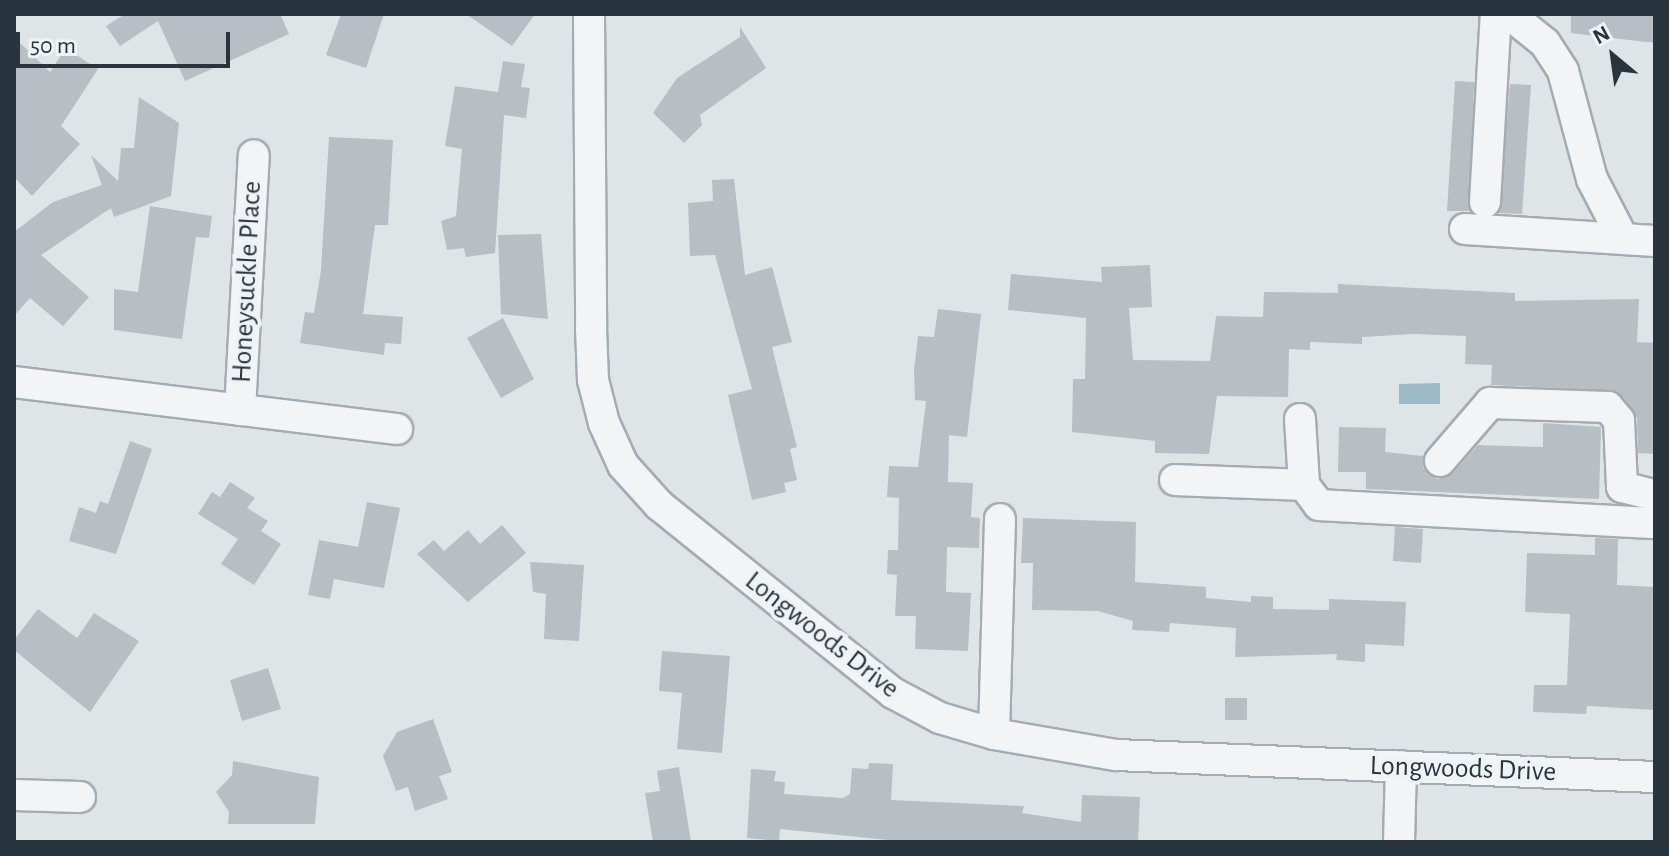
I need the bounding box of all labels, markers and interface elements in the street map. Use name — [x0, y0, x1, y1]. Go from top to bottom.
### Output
scale bar — [20, 16, 234, 66]
north arrow — [1573, 16, 1653, 96]
text: N — [1589, 22, 1613, 48]
text: 50 m — [30, 34, 76, 58]
street label: Honeysuckle Place — [225, 180, 269, 384]
street label: Longwoods Drive — [738, 564, 906, 706]
street label: Longwoods Drive — [1369, 749, 1557, 789]

